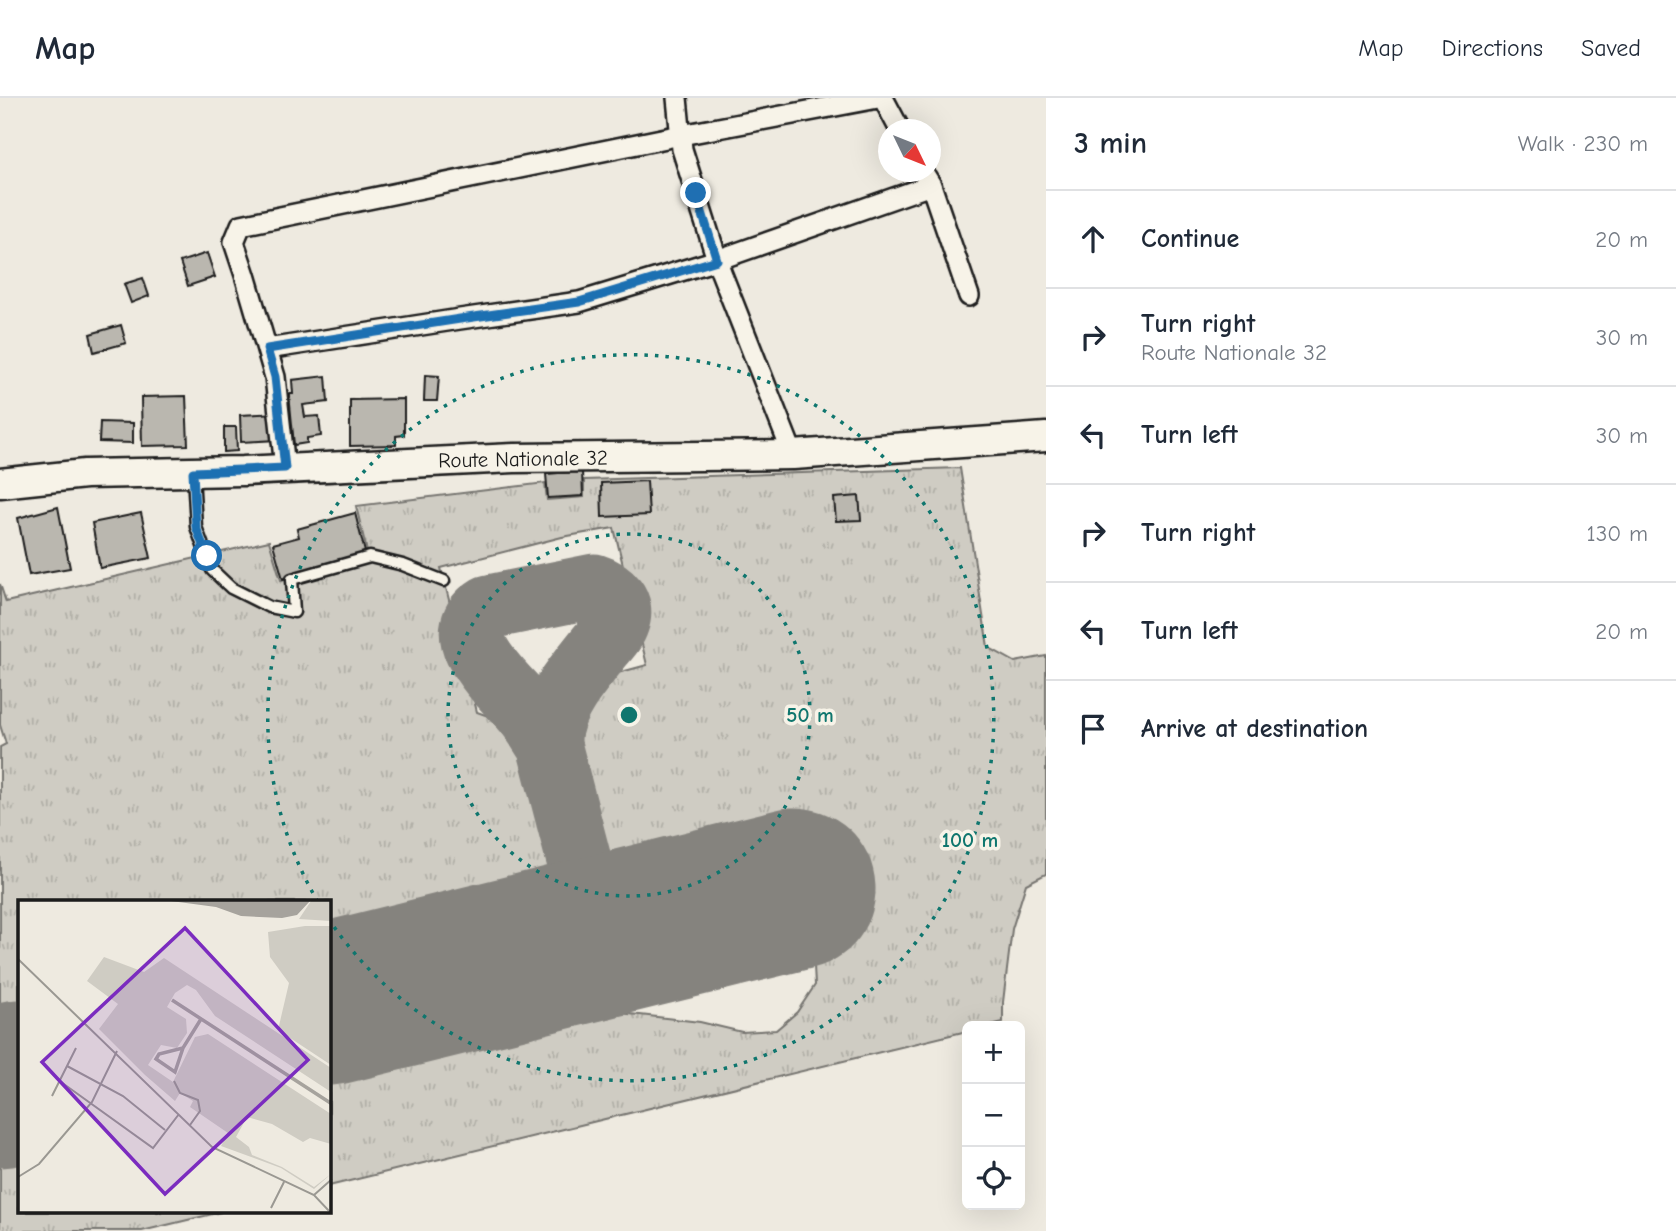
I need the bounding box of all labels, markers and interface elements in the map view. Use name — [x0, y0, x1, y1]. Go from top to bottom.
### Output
text: Map — [35, 29, 96, 67]
text: Map — [1358, 34, 1404, 62]
text: Directions — [1442, 34, 1543, 62]
text: Saved — [1581, 34, 1641, 62]
north arrow — [878, 119, 941, 182]
text: 3 min — [1074, 126, 1147, 161]
text: Walk · 230 m — [1518, 130, 1648, 157]
route end — [680, 177, 711, 208]
icon: ahead — [1074, 220, 1112, 258]
text: Continue — [1141, 224, 1239, 254]
text: 20 m — [1595, 226, 1648, 253]
text: Turn right — [1141, 309, 1255, 339]
icon: right — [1074, 318, 1112, 356]
text: 30 m — [1596, 324, 1648, 351]
text: Route Nationale 32 — [1141, 339, 1327, 366]
icon: left — [1074, 416, 1112, 454]
text: Turn left — [1141, 420, 1238, 450]
text: 30 m — [1596, 422, 1648, 449]
street label: Route Nationale 32 — [438, 446, 608, 472]
icon: right — [1074, 514, 1112, 552]
text: Turn right — [1141, 518, 1255, 548]
text: 130 m — [1587, 520, 1648, 547]
route start — [191, 540, 222, 571]
icon: left — [1074, 612, 1112, 650]
text: Turn left — [1141, 616, 1238, 646]
text: 20 m — [1595, 618, 1648, 645]
centre of rings — [617, 703, 641, 727]
text: 50 m — [786, 703, 834, 727]
icon: arrive — [1074, 710, 1112, 748]
text: Arrive at destination — [1141, 714, 1368, 744]
text: 100 m — [942, 828, 998, 852]
inset map — [18, 900, 331, 1214]
map controls — [962, 1021, 1025, 1210]
button: + — [962, 1021, 1025, 1084]
button: − — [962, 1084, 1025, 1147]
button: locate — [962, 1147, 1025, 1210]

